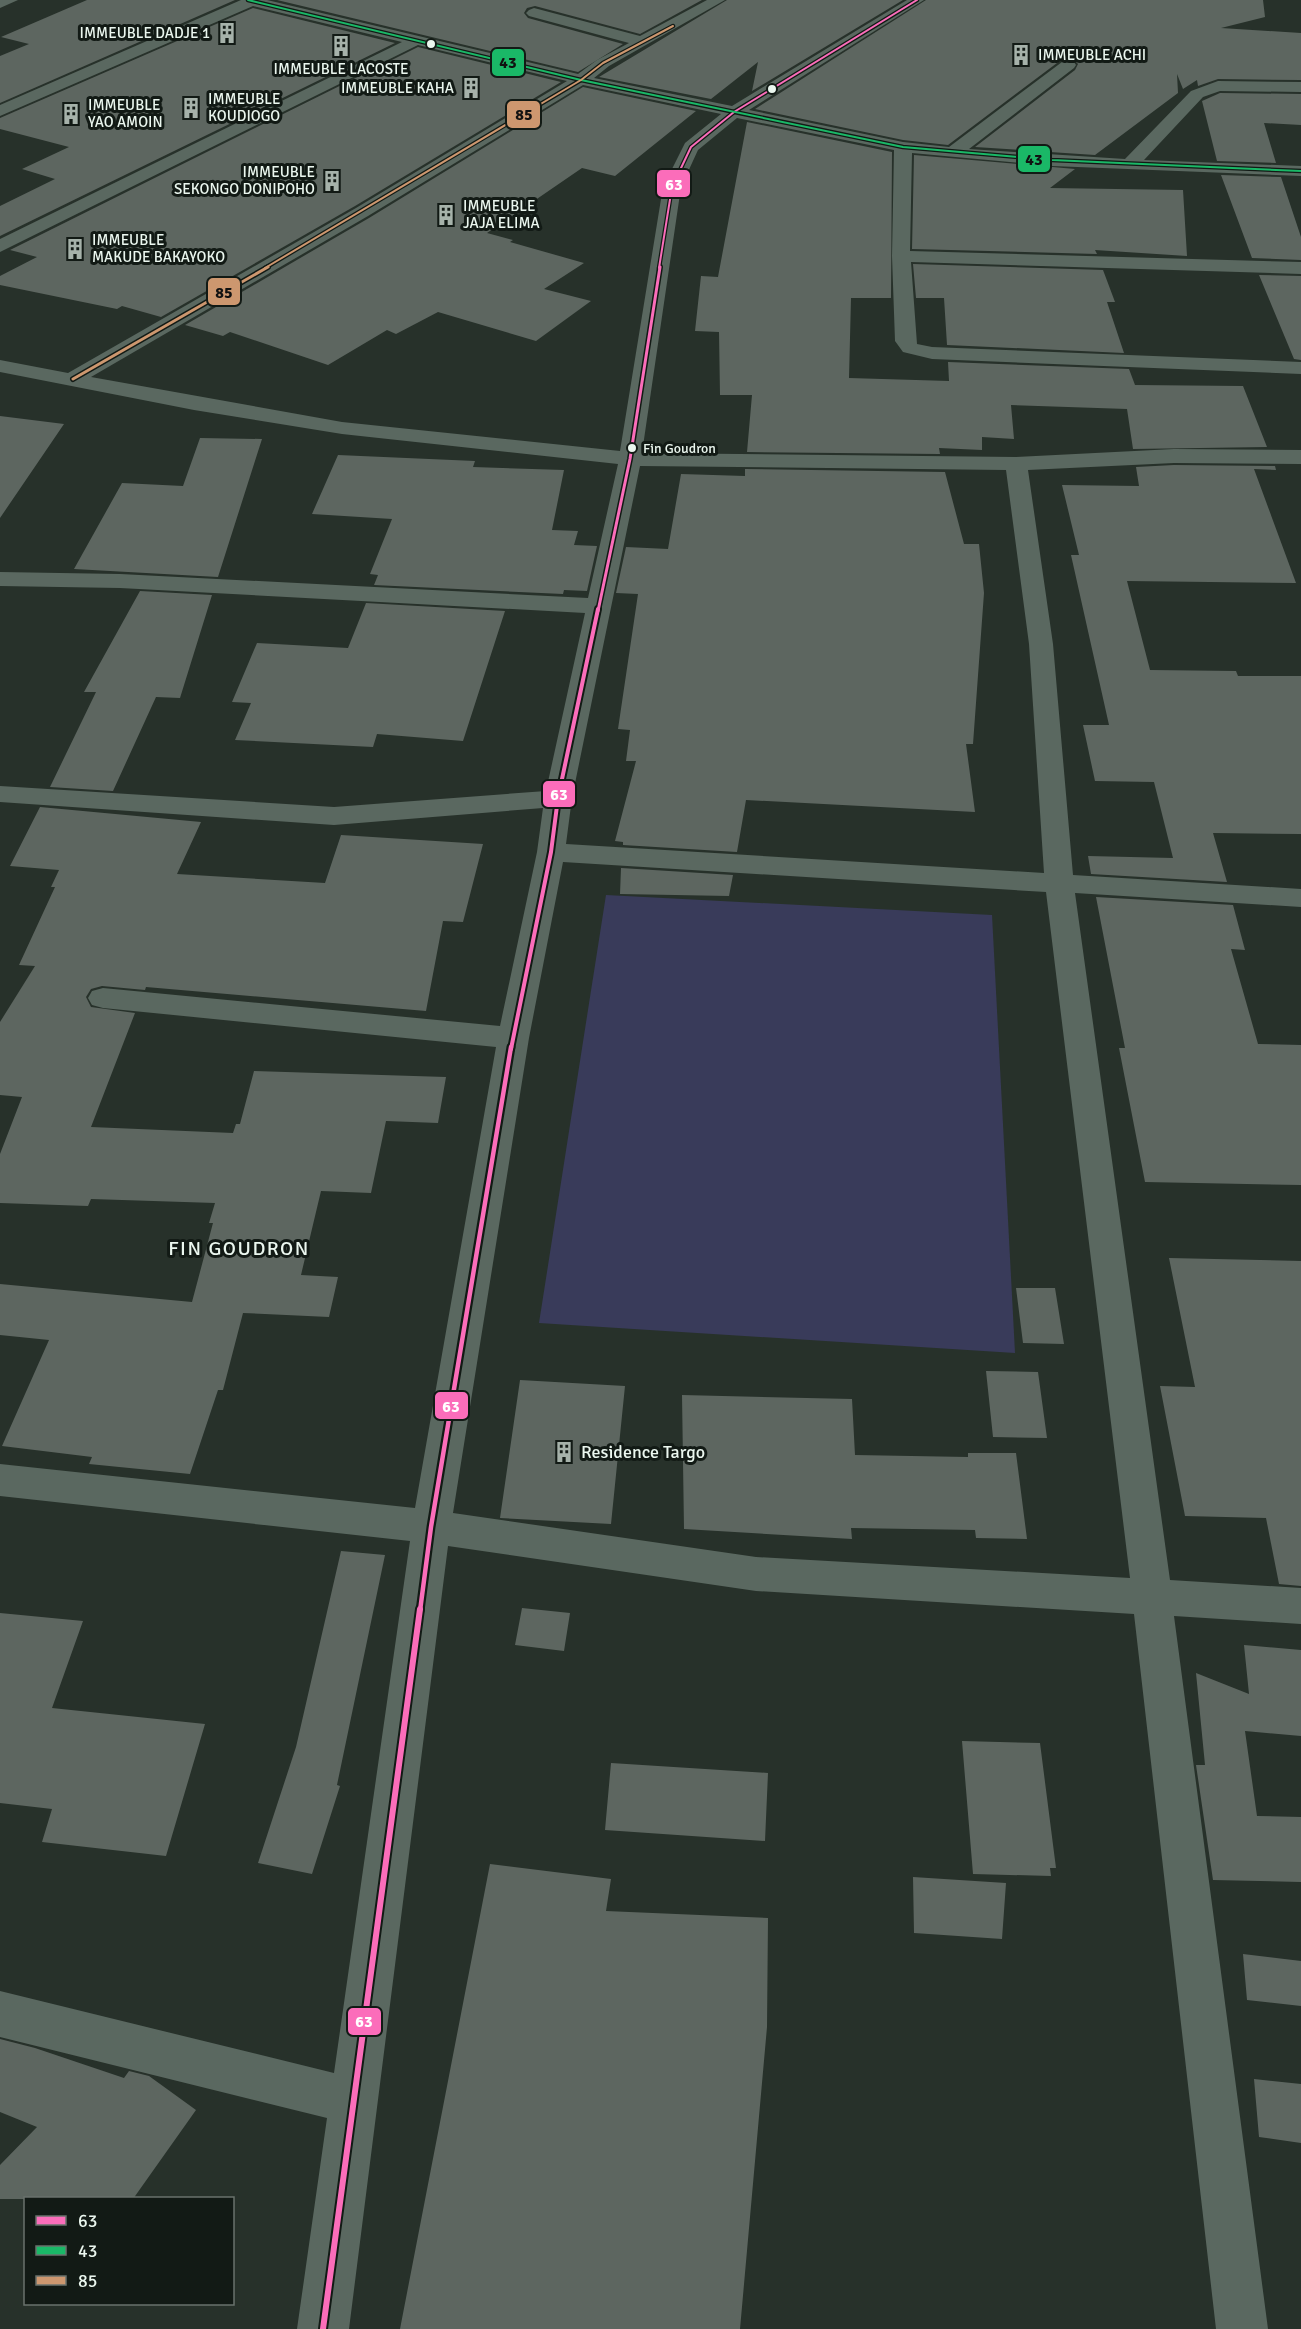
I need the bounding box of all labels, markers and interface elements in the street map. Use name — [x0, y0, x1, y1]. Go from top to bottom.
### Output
building icon: IMMEUBLE DADJE 1 — [215, 21, 239, 45]
place label: IMMEUBLE DADJE 1 — [80, 24, 210, 42]
building icon: IMMEUBLE LACOSTE — [329, 34, 353, 58]
unlabelled marker — [425, 38, 437, 50]
building icon: IMMEUBLE ACHI — [1009, 43, 1033, 67]
place label: IMMEUBLE ACHI — [1038, 46, 1146, 64]
line badge: 43 — [491, 48, 525, 77]
text: 43 — [499, 53, 517, 73]
place label: IMMEUBLE LACOSTE — [274, 60, 408, 78]
building icon: IMMEUBLE KAHA — [459, 76, 483, 100]
place label: IMMEUBLE KAHA — [341, 79, 454, 97]
unlabelled marker — [766, 83, 778, 95]
place label: IMMEUBLE KOUDIOGO — [208, 90, 280, 125]
place label: IMMEUBLE YAO AMOIN — [88, 96, 163, 131]
building icon: IMMEUBLE KOUDIOGO — [179, 96, 203, 120]
line badge: 85 — [506, 100, 541, 129]
building icon: IMMEUBLE YAO AMOIN — [59, 102, 83, 126]
text: 85 — [515, 105, 533, 125]
line badge: 43 — [1017, 145, 1051, 173]
text: 43 — [1025, 150, 1043, 170]
place label: IMMEUBLE SEKONGO DONIPOHO — [174, 163, 315, 198]
building icon: IMMEUBLE SEKONGO DONIPOHO — [320, 169, 344, 193]
line badge: 63 — [656, 169, 691, 198]
text: 63 — [665, 175, 683, 195]
place label: IMMEUBLE JAJA ELIMA — [463, 197, 540, 232]
building icon: IMMEUBLE JAJA ELIMA — [434, 203, 458, 227]
place label: IMMEUBLE MAKUDE BAKAYOKO — [92, 231, 225, 266]
building icon: IMMEUBLE MAKUDE BAKAYOKO — [63, 237, 87, 261]
line badge: 85 — [207, 277, 241, 306]
text: 85 — [215, 283, 233, 303]
place label: Fin Goudron — [643, 440, 716, 457]
marker: Fin Goudron — [626, 442, 638, 454]
line badge: 63 — [542, 780, 576, 808]
text: 63 — [550, 785, 568, 805]
district label: FIN GOUDRON — [168, 1236, 310, 1261]
line badge: 63 — [434, 1391, 469, 1420]
text: 63 — [442, 1397, 460, 1417]
building icon: Residence Targo — [552, 1440, 576, 1464]
place label: Residence Targo — [581, 1441, 705, 1463]
line badge: 63 — [347, 2007, 382, 2036]
text: 63 — [355, 2012, 373, 2032]
legend — [24, 2197, 234, 2305]
text: 63 — [78, 2210, 97, 2232]
text: 43 — [78, 2240, 97, 2262]
text: 85 — [78, 2270, 97, 2292]

